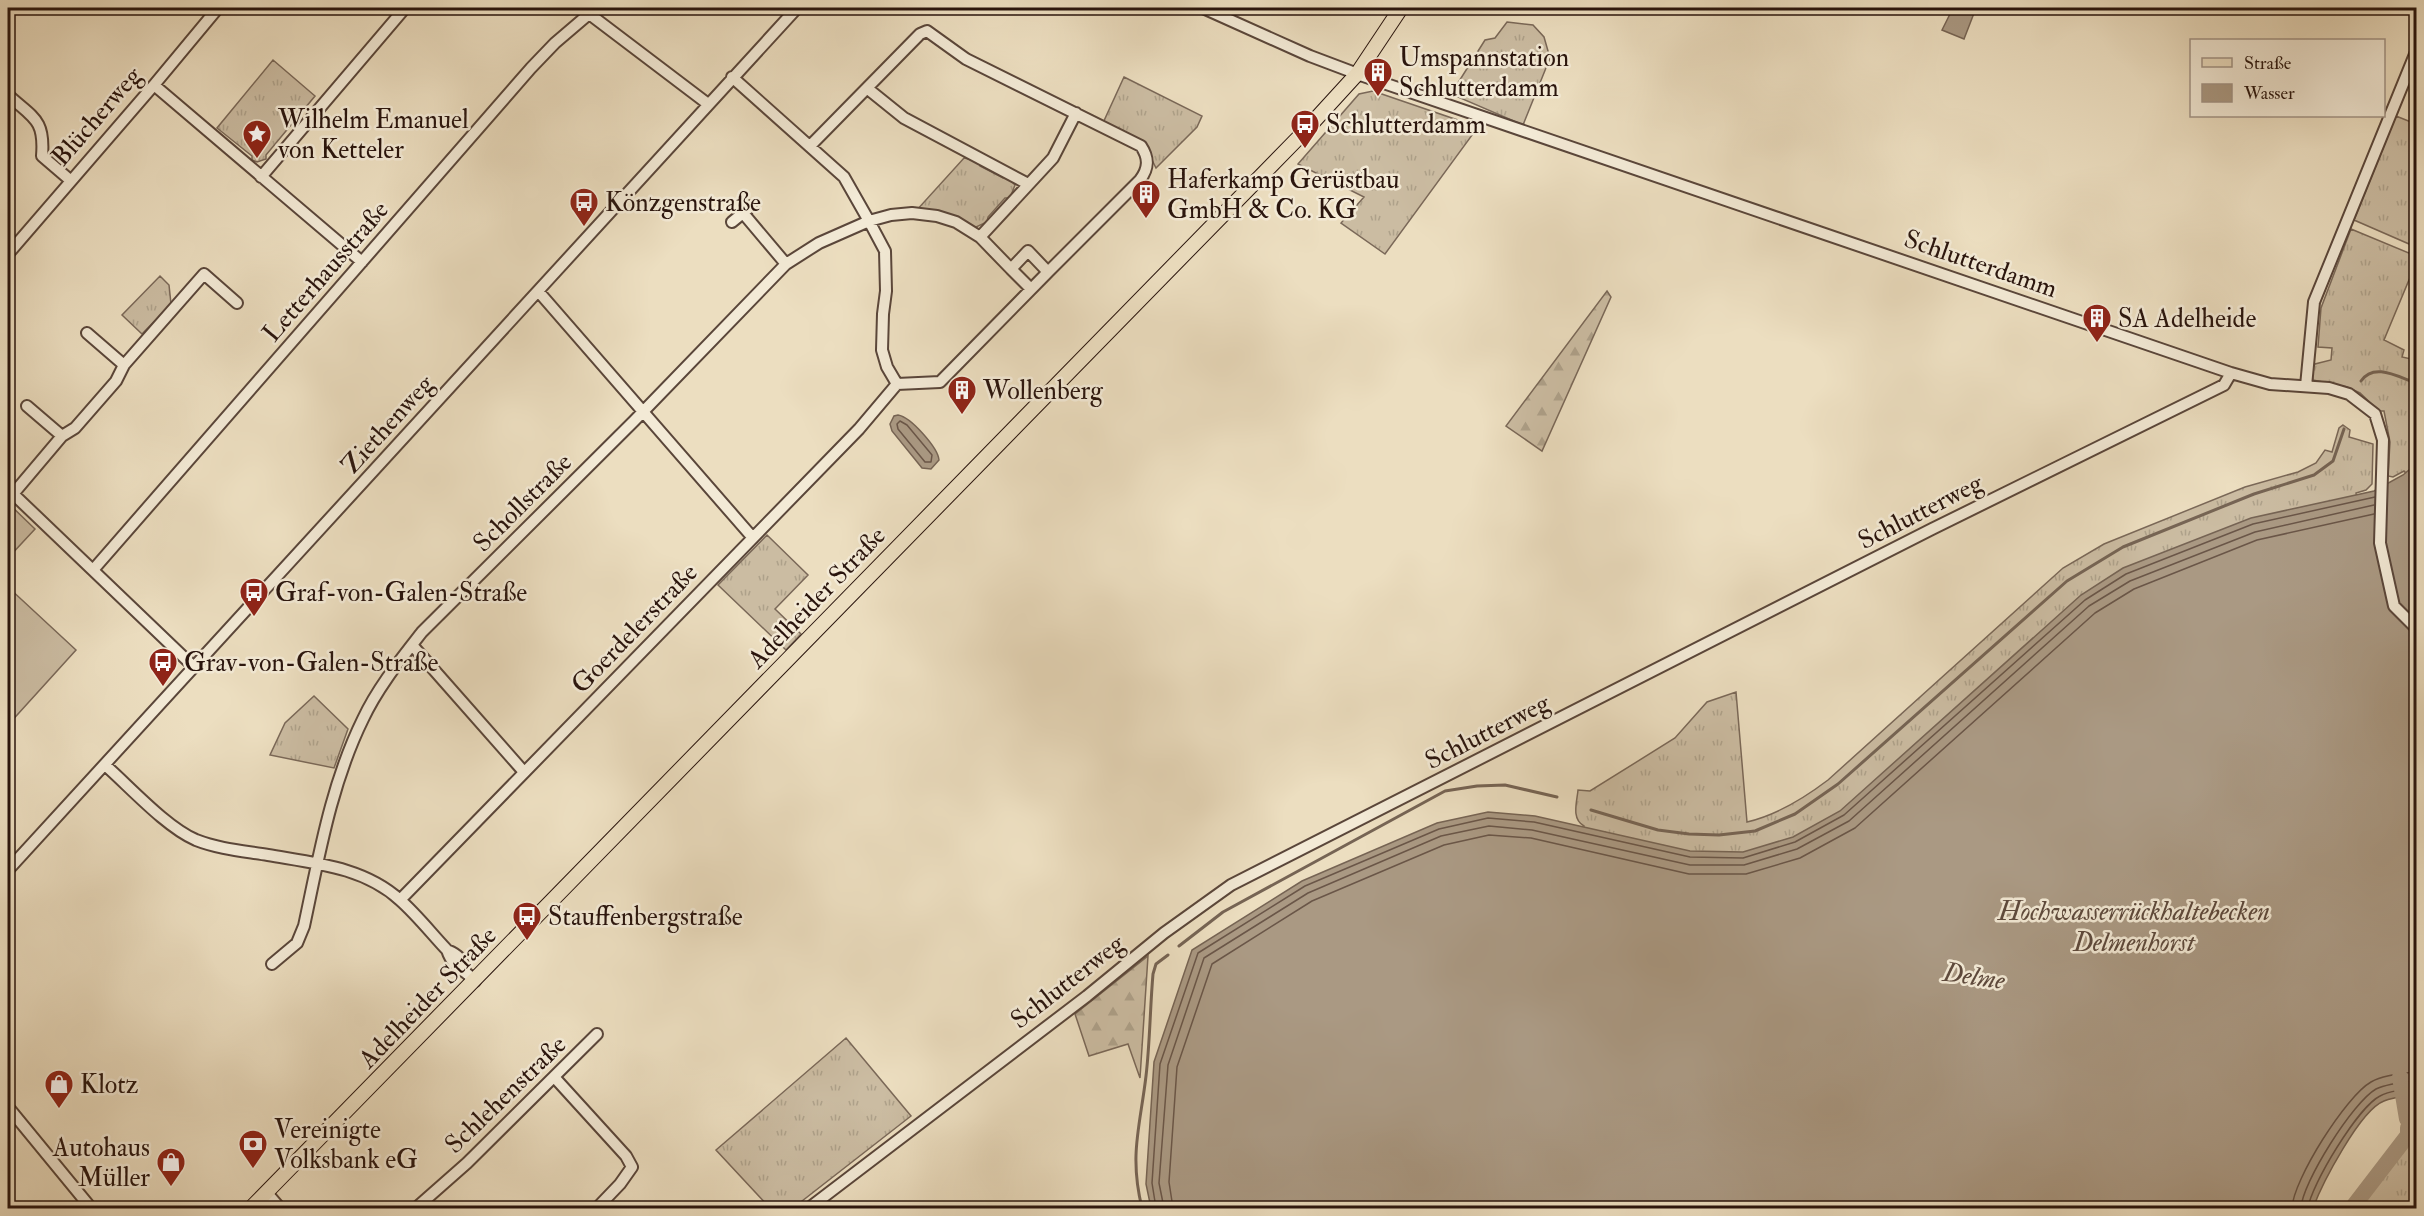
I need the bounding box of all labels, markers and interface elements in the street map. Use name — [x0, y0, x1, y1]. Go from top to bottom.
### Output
legend — [2190, 39, 2385, 117]
place label: Umspannstation Schlutterdamm — [1399, 42, 1569, 104]
text: Straße — [2244, 52, 2292, 75]
building icon: Umspannstation Schlutterdamm — [1362, 56, 1394, 98]
street label: Blücherweg — [45, 60, 149, 173]
text: Wasser — [2243, 82, 2295, 105]
place label: Wilhelm Emanuel von Ketteler — [277, 104, 469, 166]
bus stop icon: Schlutterdamm — [1289, 108, 1321, 150]
place label: Schlutterdamm — [1326, 109, 1486, 141]
place icon: Wilhelm Emanuel von Ketteler — [241, 118, 273, 160]
place label: Haferkamp Gerüstbau GmbH & Co. KG — [1167, 164, 1399, 226]
building icon: Haferkamp Gerüstbau GmbH & Co. KG — [1130, 178, 1162, 220]
bus stop icon: Könzgenstraße — [568, 186, 600, 228]
place label: Könzgenstraße — [605, 187, 761, 219]
street label: Letterhausstraße — [256, 195, 396, 349]
street label: Schlutterdamm — [1900, 223, 2061, 305]
building icon: SA Adelheide — [2081, 302, 2113, 344]
place label: SA Adelheide — [2118, 303, 2256, 335]
street label: Ziethenweg — [335, 367, 441, 481]
building icon: Wollenberg — [946, 374, 978, 416]
place label: Wollenberg — [982, 375, 1104, 407]
street label: Schollstraße — [467, 446, 579, 559]
street label: Schlutterweg — [1853, 466, 1989, 557]
street label: Adelheider Straße — [740, 520, 893, 676]
street label: Goerdelerstraße — [565, 557, 705, 700]
bus stop icon: Graf-von-Galen-Straße — [238, 576, 270, 618]
place label: Graf-von-Galen-Straße — [275, 577, 527, 609]
bus stop icon: Grav-von-Galen-Straße — [147, 646, 179, 688]
place label: Grav-von-Galen-Straße — [184, 647, 439, 679]
street label: Schlutterweg — [1420, 686, 1556, 777]
water label: Hochwasserrückhaltebecken Delmenhorst — [1996, 895, 2270, 959]
bus stop icon: Stauffenbergstraße — [511, 900, 543, 942]
place label: Stauffenbergstraße — [548, 901, 743, 933]
street label: Adelheider Straße — [351, 920, 504, 1076]
street label: Schlutterweg — [1004, 927, 1132, 1036]
water label: Delme — [1940, 956, 2008, 997]
street label: Schlehenstraße — [438, 1029, 573, 1161]
shop icon: Klotz — [43, 1068, 75, 1110]
place label: Klotz — [80, 1069, 139, 1101]
place label: Vereinigte Volksbank eG — [274, 1114, 418, 1176]
bank icon: Vereinigte Volksbank eG — [237, 1128, 269, 1170]
place label: Autohaus Müller — [52, 1132, 150, 1194]
shop icon: Autohaus Müller — [155, 1146, 187, 1188]

